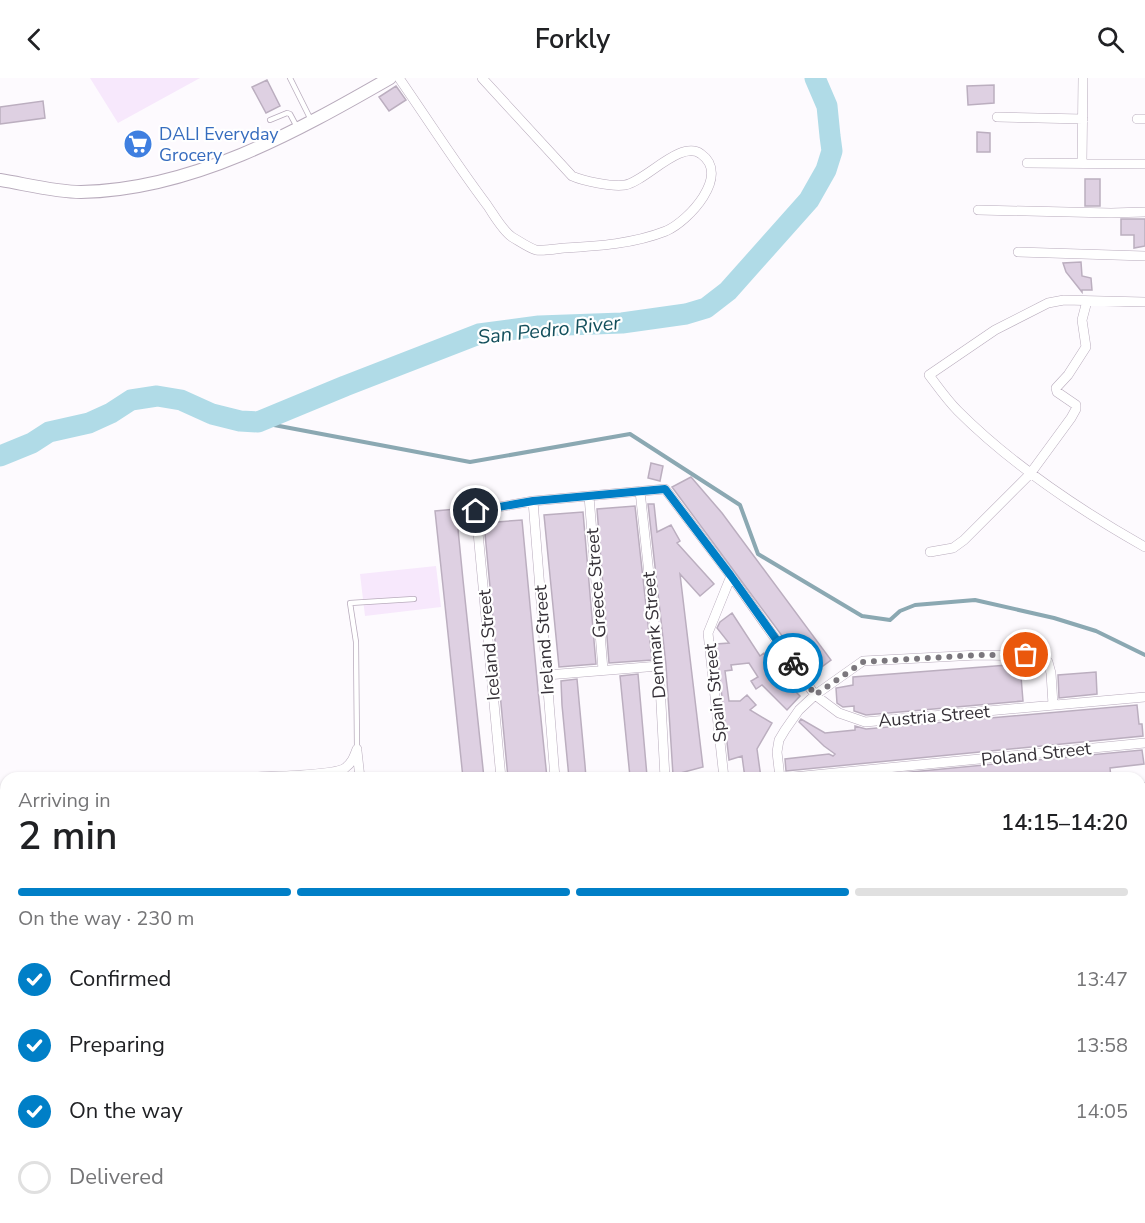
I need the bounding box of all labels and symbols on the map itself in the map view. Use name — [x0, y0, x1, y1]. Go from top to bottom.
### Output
place label: DALI Everyday Grocery — [159, 122, 279, 167]
supermarket icon: DALI Everyday Grocery — [122, 128, 154, 160]
water label: San Pedro River — [476, 309, 622, 351]
pin — [450, 485, 501, 536]
street label: Greece Street — [580, 527, 612, 639]
street label: Denmark Street — [636, 570, 672, 699]
street label: Ireland Street — [528, 584, 560, 696]
street label: Iceland Street — [472, 588, 506, 702]
pin — [1000, 629, 1051, 680]
courier — [763, 633, 823, 693]
street label: Spain Street — [698, 642, 732, 744]
street label: Austria Street — [877, 699, 992, 733]
street label: Poland Street — [980, 736, 1093, 772]

